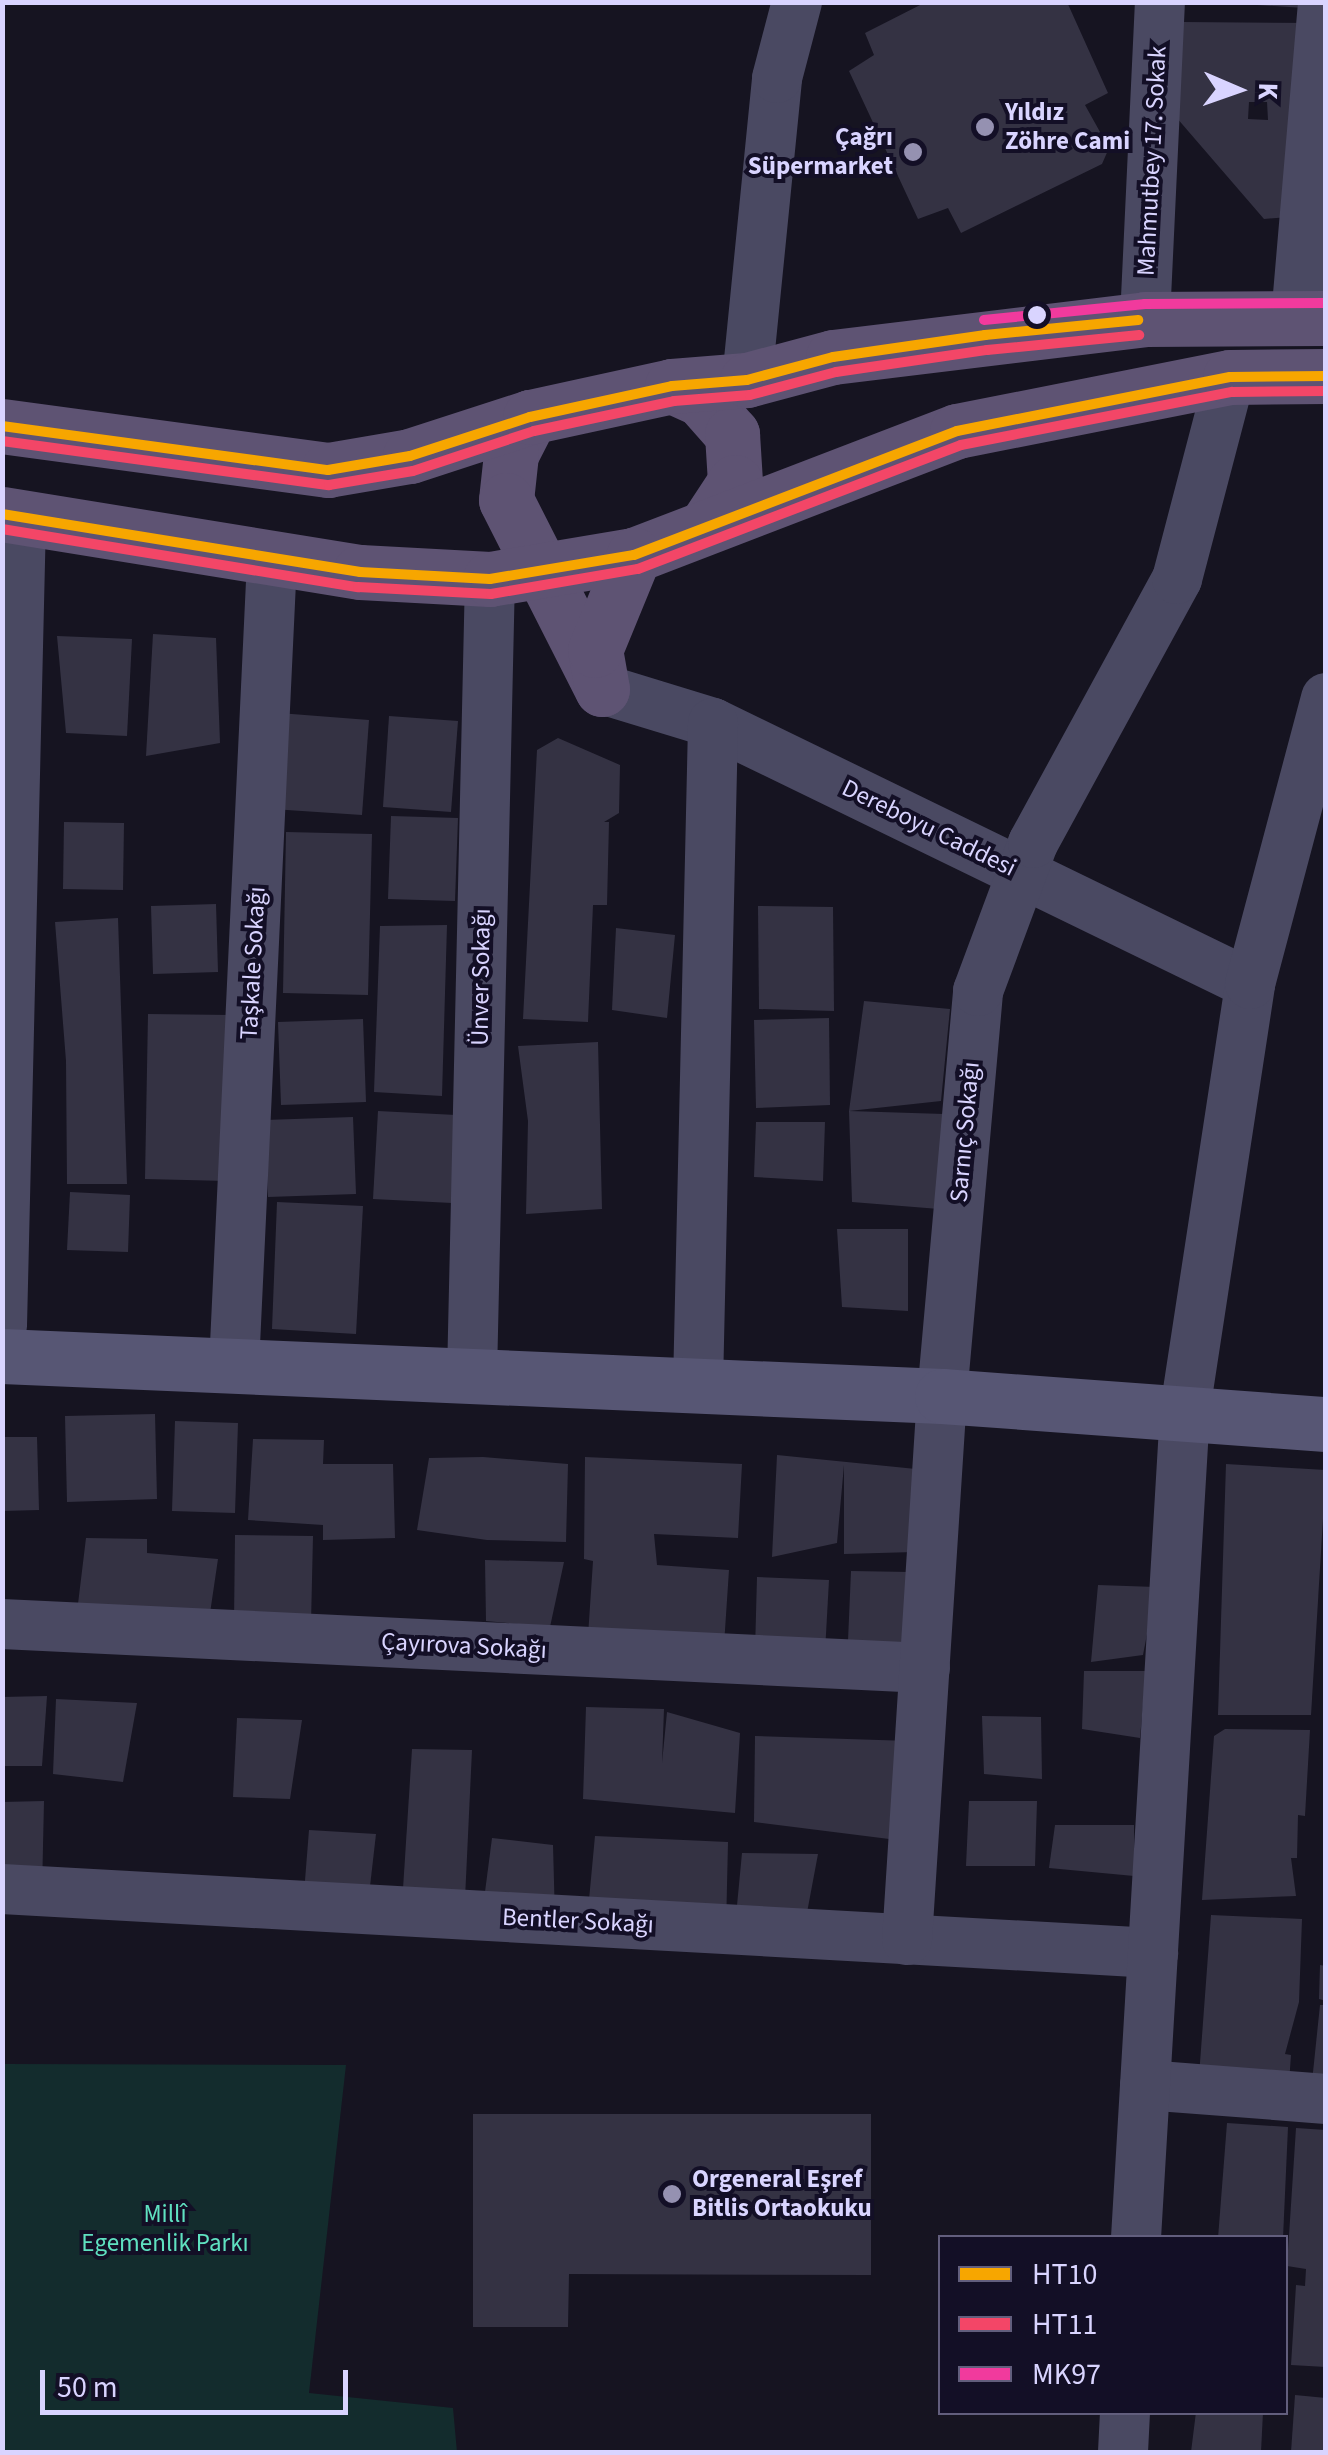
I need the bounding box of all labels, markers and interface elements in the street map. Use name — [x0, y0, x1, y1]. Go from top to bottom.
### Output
north arrow — [1188, 40, 1288, 140]
street label: Mahmutbey 17. Sokak — [1131, 45, 1173, 277]
text: K — [1248, 82, 1288, 100]
place label: Yıldız Zöhre Cami — [1005, 98, 1130, 157]
marker: Yıldız Zöhre Cami — [974, 116, 996, 138]
place label: Çağrı Süpermarket — [748, 123, 893, 182]
marker: Çağrı Süpermarket — [902, 141, 924, 163]
unlabelled marker — [1027, 305, 1047, 325]
street label: Dereboyu Caddesi — [837, 773, 1021, 883]
street label: Taşkale Sokağı — [234, 886, 272, 1040]
street label: Ünver Sokağı — [465, 908, 497, 1046]
street label: Sarnıç Sokağı — [944, 1060, 986, 1204]
street label: Çayırova Sokağı — [380, 1627, 548, 1665]
street label: Bentler Sokağı — [501, 1902, 655, 1940]
place label: Orgeneral Eşref Bitlis Ortaokuku — [692, 2165, 872, 2224]
marker: Orgeneral Eşref Bitlis Ortaokuku — [661, 2183, 683, 2205]
park label: Millî Egemenlik Parkı — [81, 2200, 249, 2259]
legend — [938, 2235, 1288, 2415]
text: HT10 — [1032, 2253, 1097, 2296]
text: HT11 — [1032, 2303, 1097, 2346]
scale bar — [45, 2350, 352, 2412]
text: MK97 — [1032, 2353, 1101, 2396]
text: 50 m — [57, 2366, 118, 2409]

